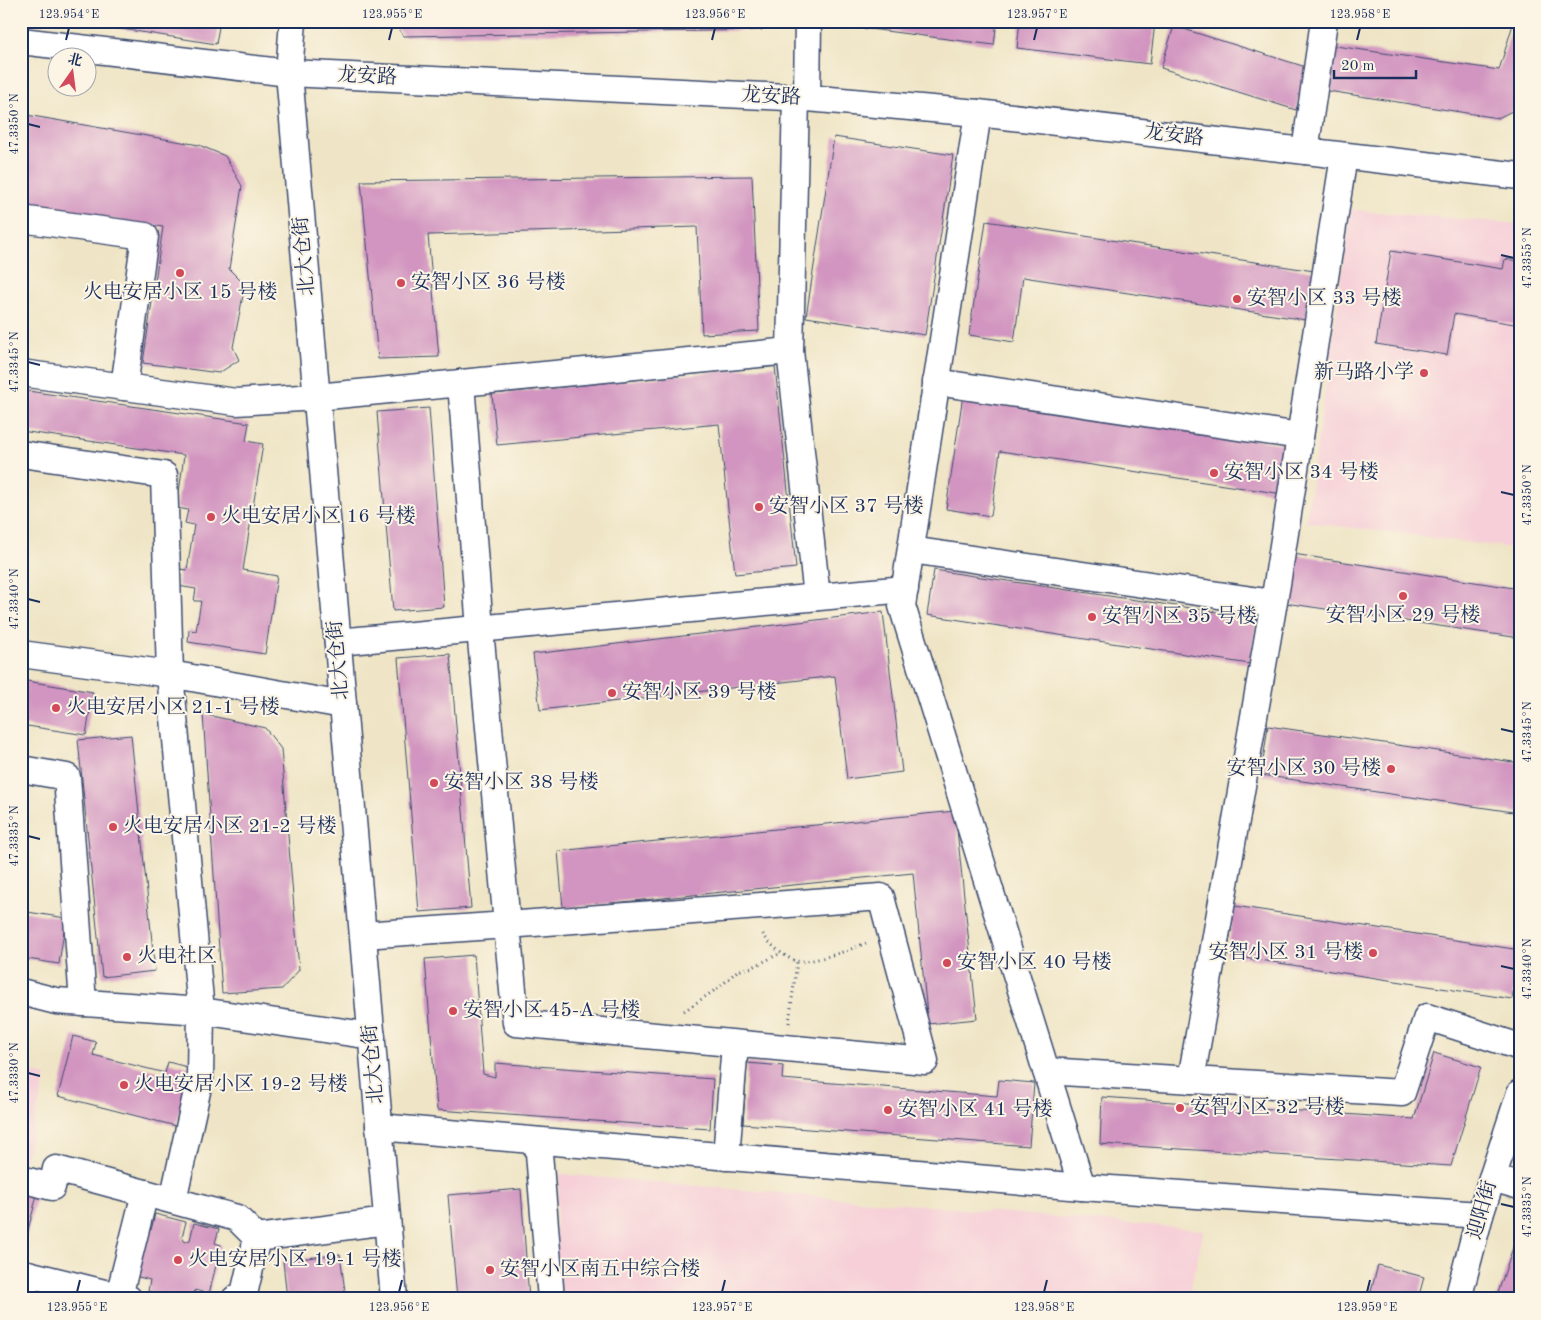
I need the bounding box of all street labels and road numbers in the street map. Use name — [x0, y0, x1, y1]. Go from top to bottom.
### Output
street label: 龙安路 — [337, 63, 398, 89]
street label: 龙安路 — [741, 83, 802, 109]
street label: 龙安路 — [1143, 120, 1205, 150]
street label: 北大仓街 — [290, 215, 318, 297]
street label: 北大仓街 — [324, 619, 352, 701]
street label: 北大仓街 — [359, 1023, 387, 1105]
street label: 迎阳街 — [1463, 1178, 1501, 1242]

